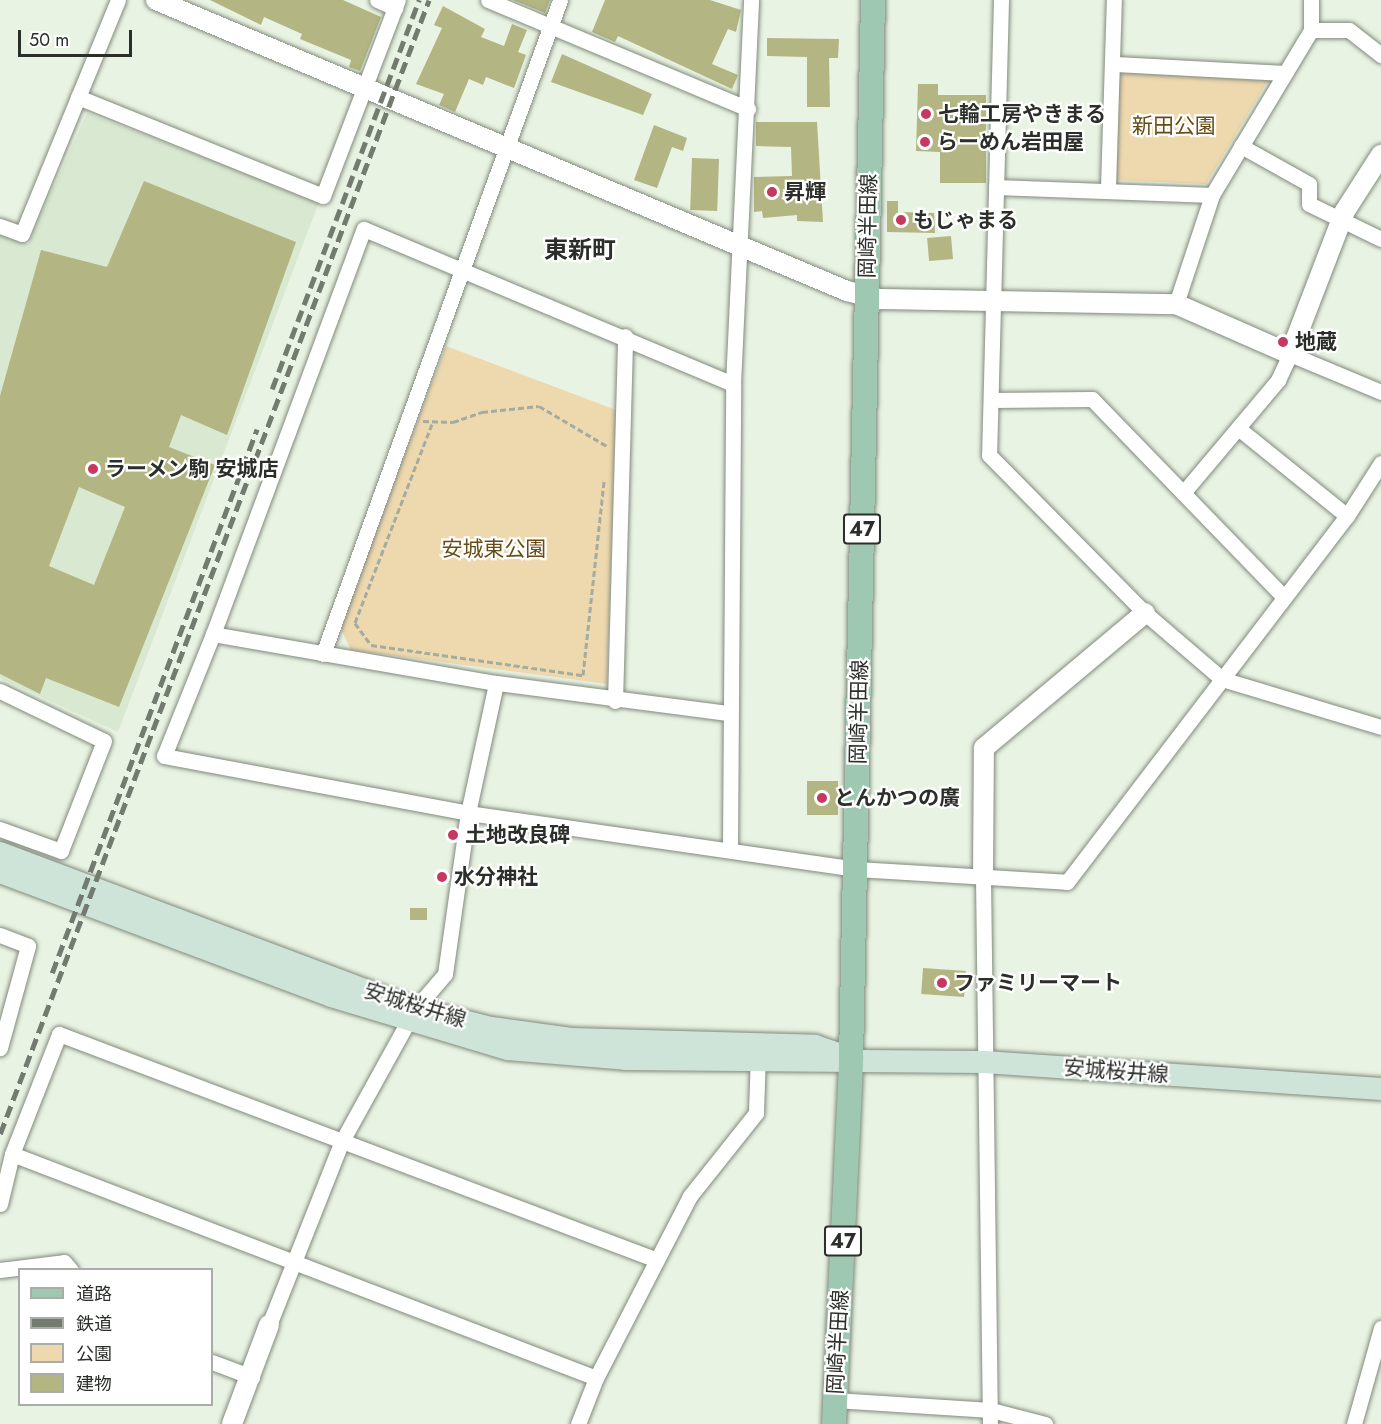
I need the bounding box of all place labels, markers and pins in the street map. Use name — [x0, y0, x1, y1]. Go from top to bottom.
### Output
place label: 七輪工房やきまる — [938, 101, 1106, 127]
marker: 七輪工房やきまる — [919, 107, 933, 121]
place label: らーめん岩田屋 — [937, 129, 1084, 155]
marker: らーめん岩田屋 — [918, 135, 932, 149]
place label: 昇輝 — [784, 179, 826, 205]
marker: 昇輝 — [765, 185, 779, 199]
place label: もじゃまる — [913, 207, 1018, 233]
marker: もじゃまる — [894, 213, 908, 227]
place label: 地蔵 — [1295, 329, 1337, 355]
marker: 地蔵 — [1276, 335, 1290, 349]
place label: ラーメン駒 安城店 — [105, 456, 279, 482]
marker: ラーメン駒 安城店 — [86, 462, 100, 476]
place label: とんかつの廣 — [834, 785, 960, 811]
marker: とんかつの廣 — [815, 791, 829, 805]
place label: 土地改良碑 — [465, 822, 570, 848]
marker: 土地改良碑 — [446, 828, 460, 842]
place label: 水分神社 — [454, 864, 538, 890]
marker: 水分神社 — [435, 870, 449, 884]
place label: ファミリーマート — [954, 970, 1122, 996]
marker: ファミリーマート — [935, 976, 949, 990]

